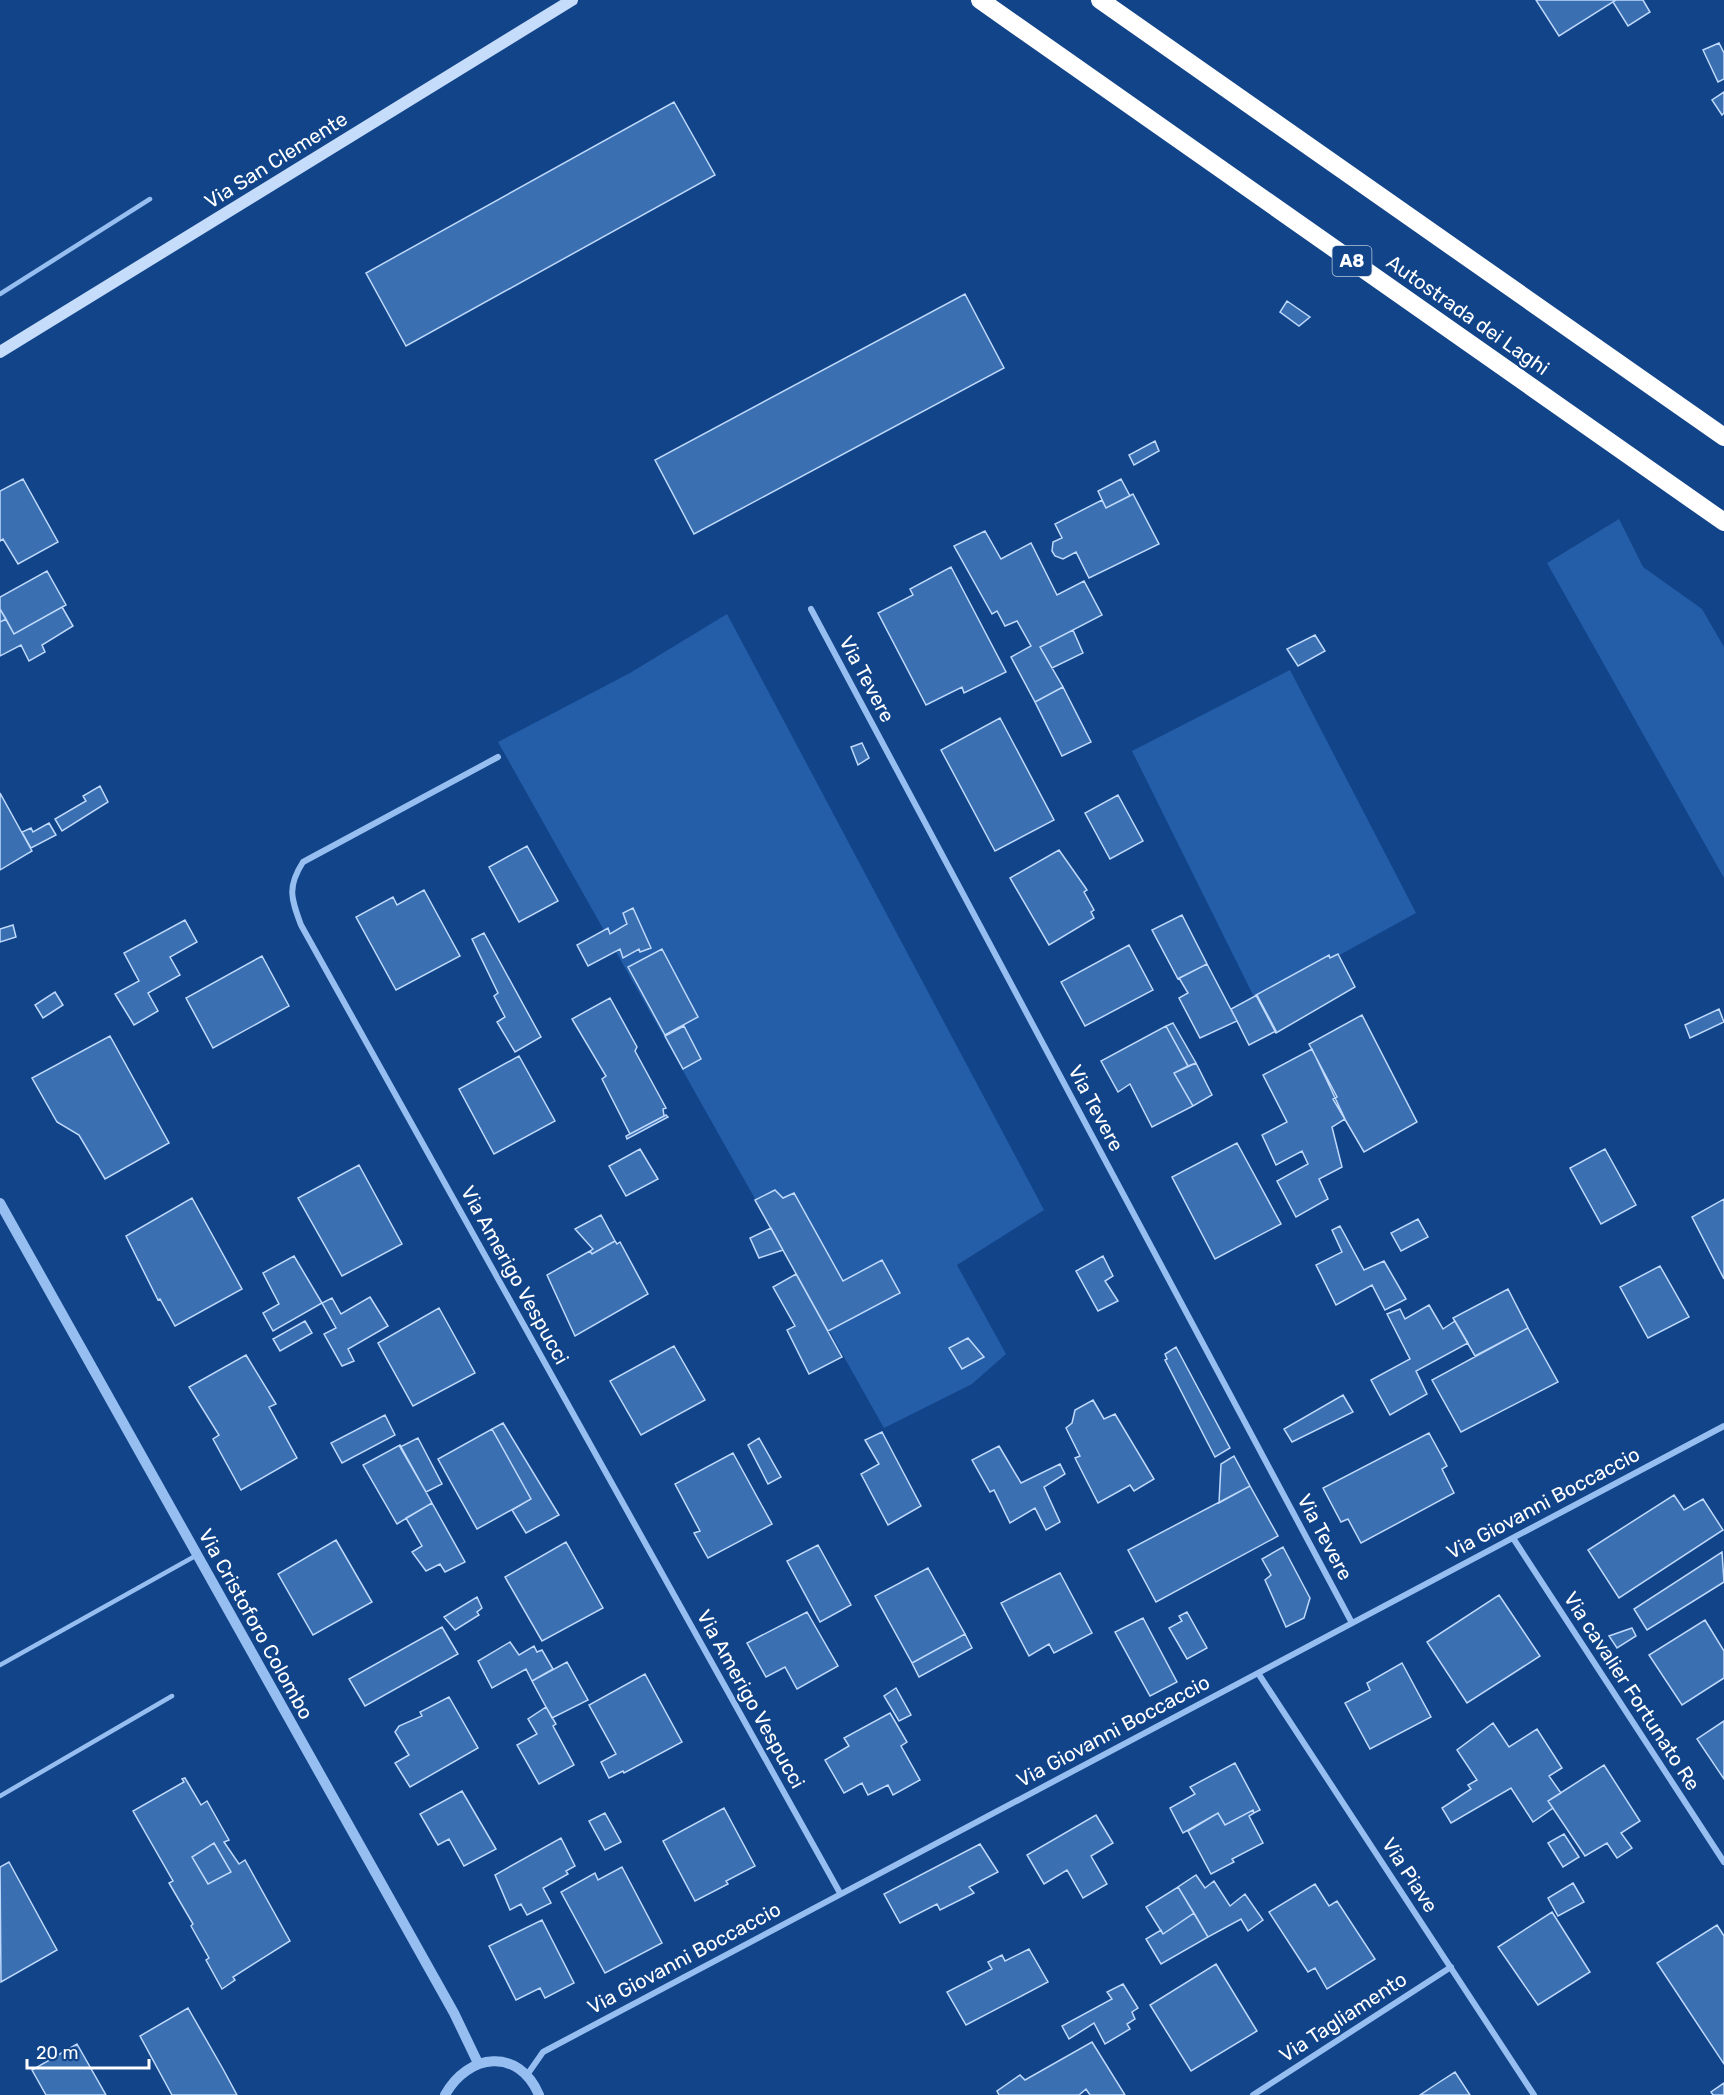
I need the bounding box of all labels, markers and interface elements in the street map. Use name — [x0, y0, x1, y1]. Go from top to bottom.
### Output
street label: Via San Clemente — [200, 106, 352, 214]
road number: A8 — [1332, 246, 1372, 276]
street label: Autostrada dei Laghi — [1382, 250, 1554, 380]
street label: Via Tevere — [834, 632, 900, 726]
street label: Via Tevere — [1063, 1061, 1129, 1155]
street label: Via Amerigo Vespucci — [456, 1182, 574, 1368]
street label: Via Giovanni Boccaccio — [1442, 1442, 1644, 1564]
street label: Via Tevere — [1292, 1490, 1358, 1584]
street label: Via Cristoforo Colombo — [194, 1525, 318, 1723]
street label: Via cavalier Fortunato Re — [1559, 1587, 1705, 1795]
street label: Via Amerigo Vespucci — [692, 1606, 810, 1792]
street label: Via Giovanni Boccaccio — [1012, 1670, 1214, 1792]
street label: Via Piave — [1377, 1833, 1443, 1917]
street label: Via Giovanni Boccaccio — [583, 1897, 785, 2019]
street label: Via Tagliamento — [1275, 1967, 1411, 2067]
scale bar — [27, 2032, 148, 2070]
text: 20 m — [36, 2042, 78, 2064]

